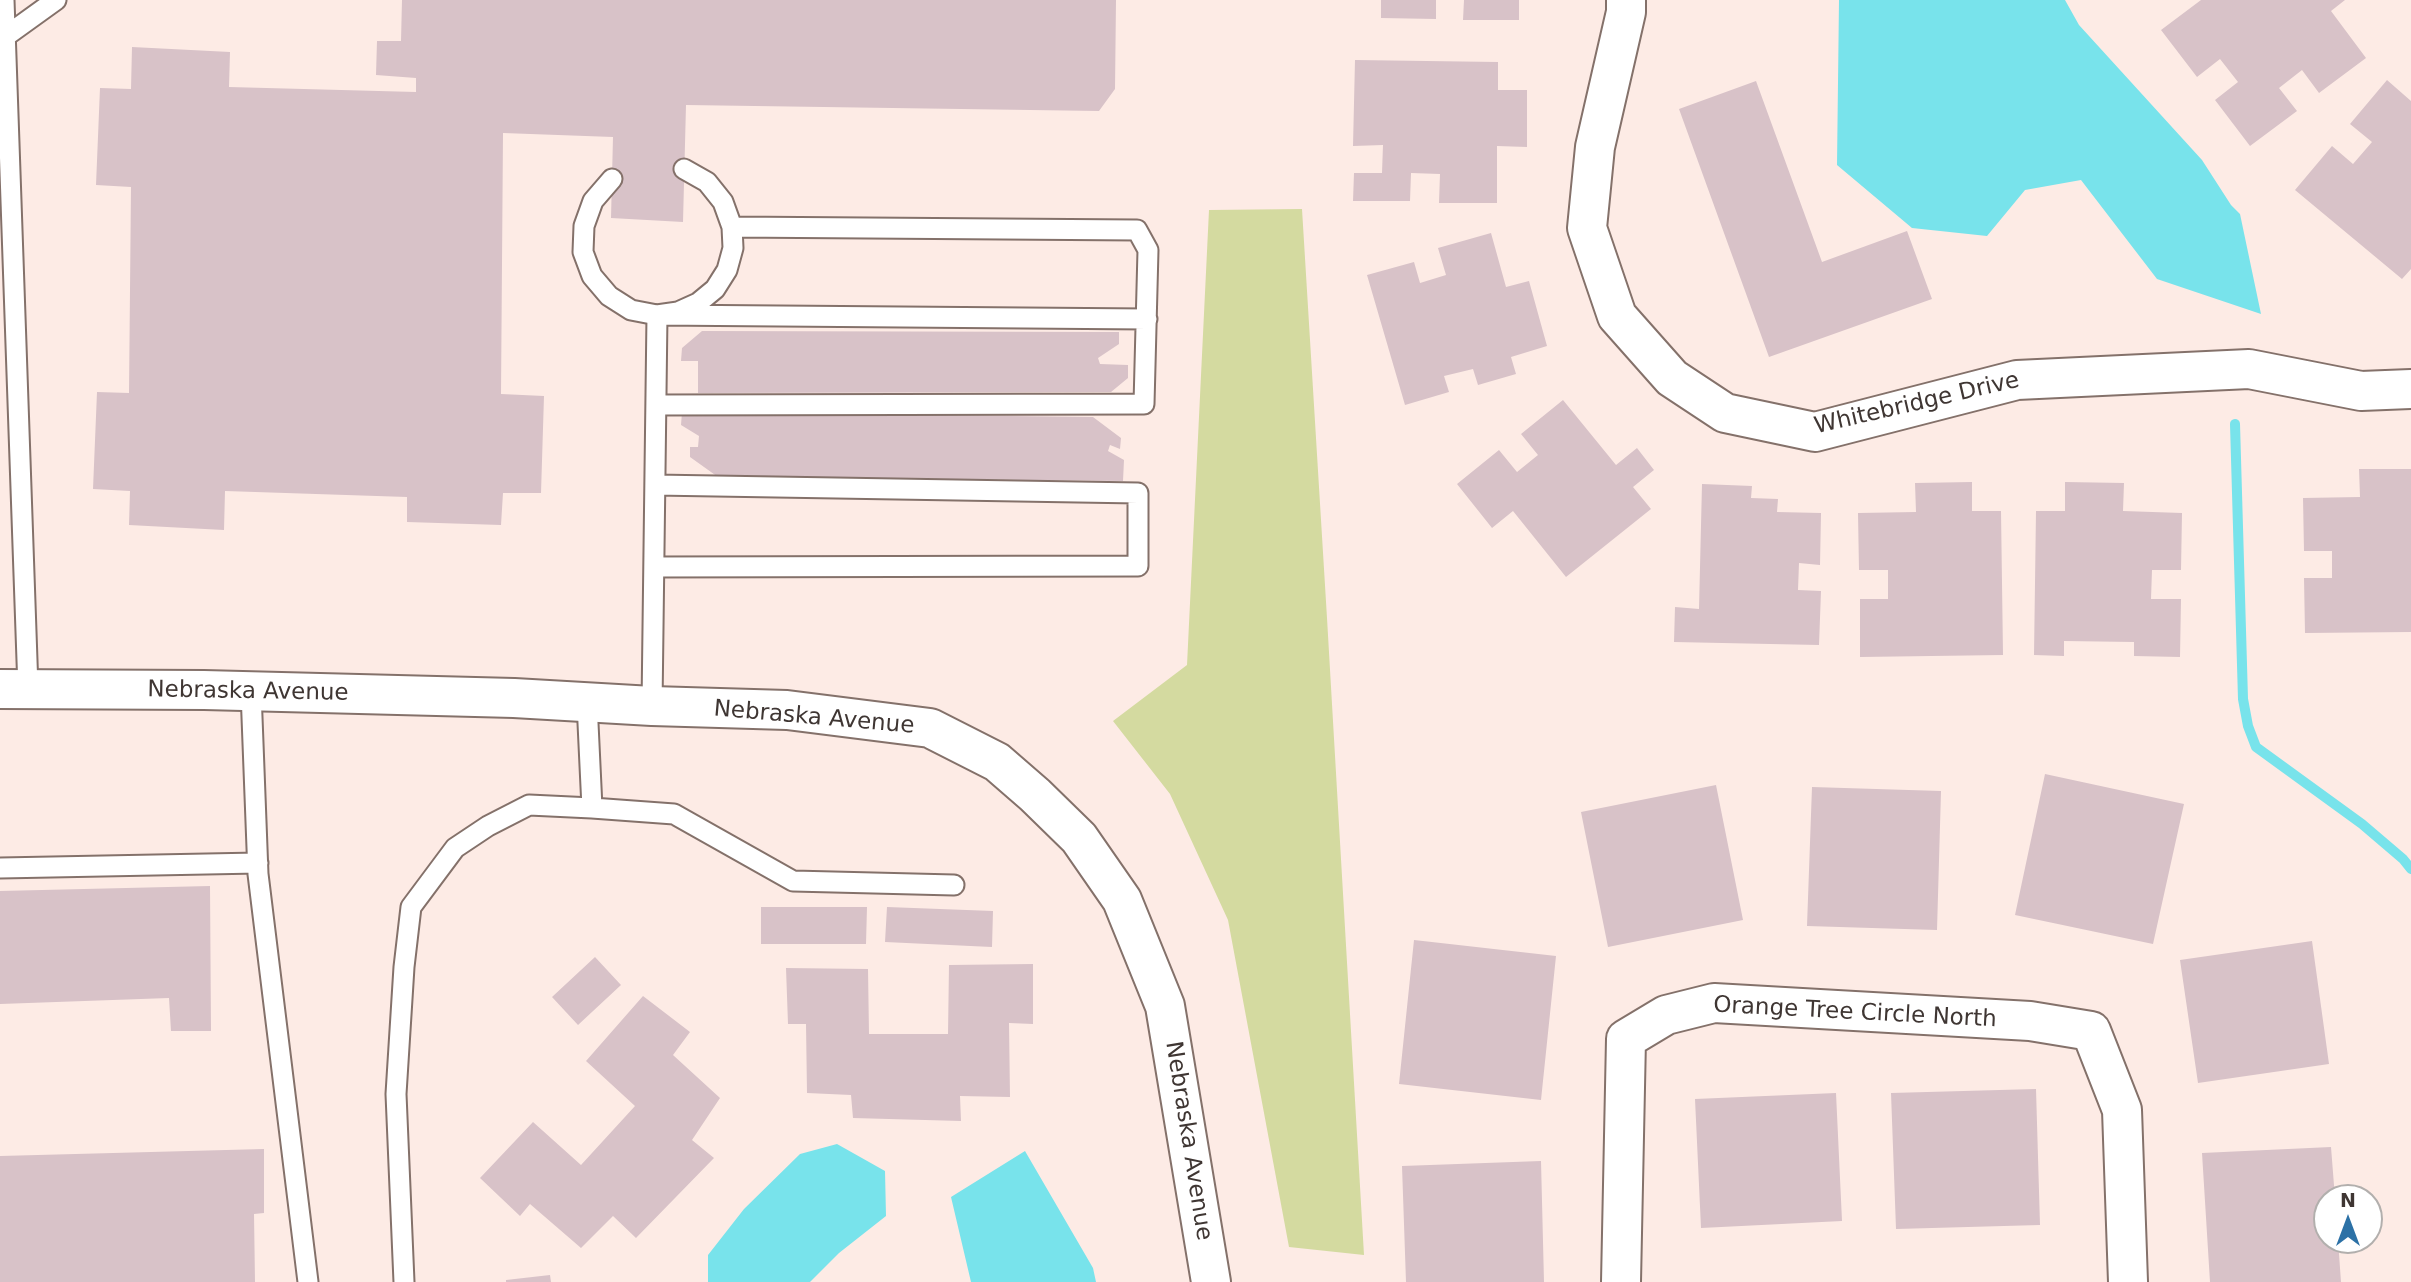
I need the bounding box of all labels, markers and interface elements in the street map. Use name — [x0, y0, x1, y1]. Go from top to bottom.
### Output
street label: Whitebridge Drive — [1812, 367, 2022, 441]
street label: Nebraska Avenue — [147, 676, 349, 708]
street label: Nebraska Avenue — [713, 695, 915, 741]
street label: Orange Tree Circle North — [1713, 992, 1997, 1034]
street label: Nebraska Avenue — [1159, 1039, 1217, 1243]
north arrow — [2313, 1184, 2383, 1254]
text: N — [2340, 1189, 2356, 1211]

